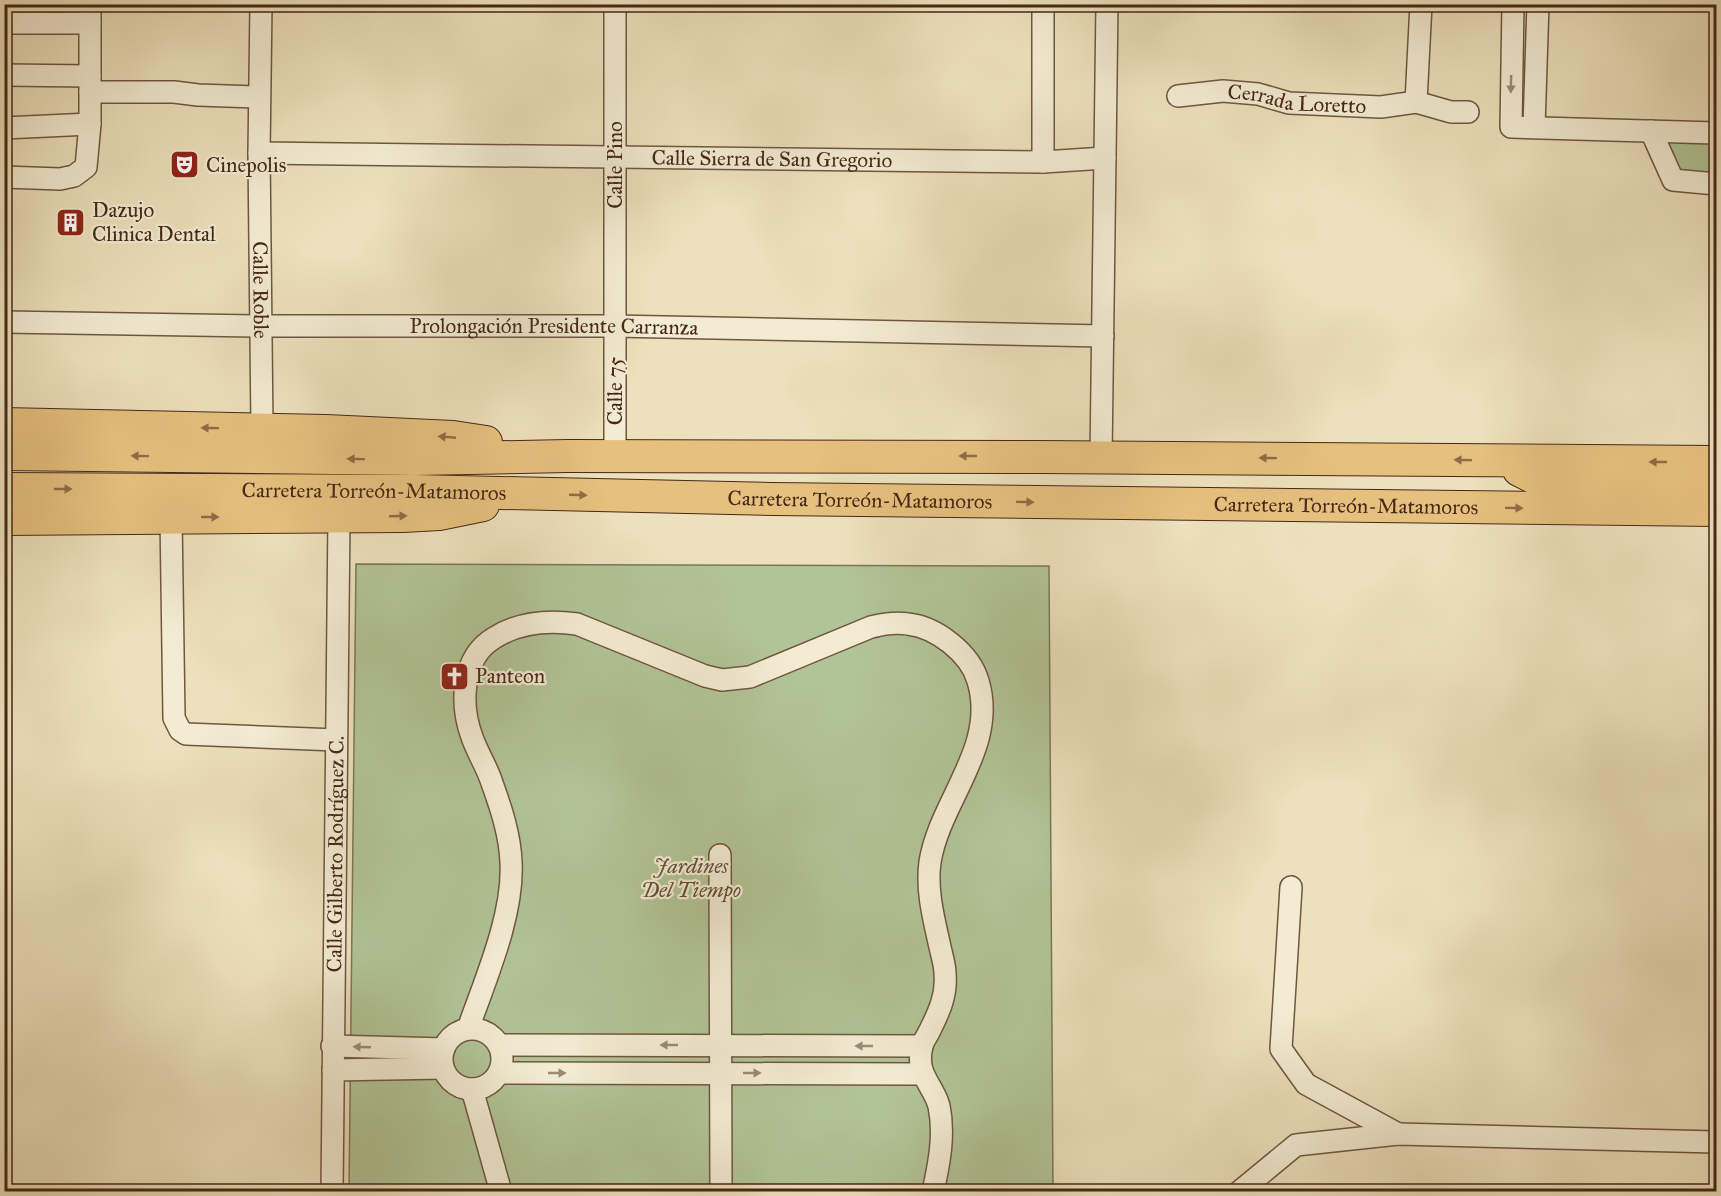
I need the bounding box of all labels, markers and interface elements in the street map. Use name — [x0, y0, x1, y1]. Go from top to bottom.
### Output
one-way arrow — [1507, 74, 1516, 93]
street label: Cerrada Loretto — [1227, 78, 1367, 119]
street label: Calle Pino — [602, 121, 628, 209]
street label: Calle Sierra de San Gregorio — [651, 145, 893, 173]
theatre icon: Cinepolis — [169, 149, 201, 181]
place label: Cinepolis — [206, 152, 286, 178]
place label: Dazujo Clinica Dental — [92, 197, 216, 247]
building icon: Dazujo Clinica Dental — [55, 206, 87, 238]
street label: Calle Roble — [247, 241, 274, 339]
street label: Prolongación Presidente Carranza — [410, 313, 699, 341]
street label: Calle 75 — [602, 356, 628, 425]
one-way arrow — [201, 423, 220, 432]
one-way arrow — [437, 432, 456, 442]
one-way arrow — [131, 451, 150, 460]
one-way arrow — [959, 452, 978, 461]
one-way arrow — [1259, 453, 1278, 463]
one-way arrow — [347, 454, 366, 463]
one-way arrow — [1454, 455, 1473, 465]
one-way arrow — [1649, 457, 1668, 467]
street label: Carretera Torreón-Matamoros — [242, 477, 507, 506]
one-way arrow — [53, 484, 72, 494]
street label: Carretera Torreón-Matamoros — [727, 485, 992, 515]
one-way arrow — [569, 490, 588, 499]
street label: Carretera Torreón-Matamoros — [1213, 491, 1478, 520]
one-way arrow — [1016, 497, 1035, 506]
one-way arrow — [1505, 503, 1524, 512]
one-way arrow — [388, 511, 407, 521]
one-way arrow — [200, 512, 219, 522]
church icon: Panteon — [438, 660, 470, 692]
place label: Panteon — [475, 663, 545, 689]
street label: Calle Gilberto Rodríguez C. — [321, 736, 350, 972]
park label: Jardines Del Tiempo — [641, 853, 741, 903]
one-way arrow — [659, 1040, 678, 1050]
one-way arrow — [854, 1041, 873, 1051]
one-way arrow — [352, 1042, 371, 1052]
one-way arrow — [548, 1068, 567, 1078]
one-way arrow — [743, 1068, 762, 1078]

